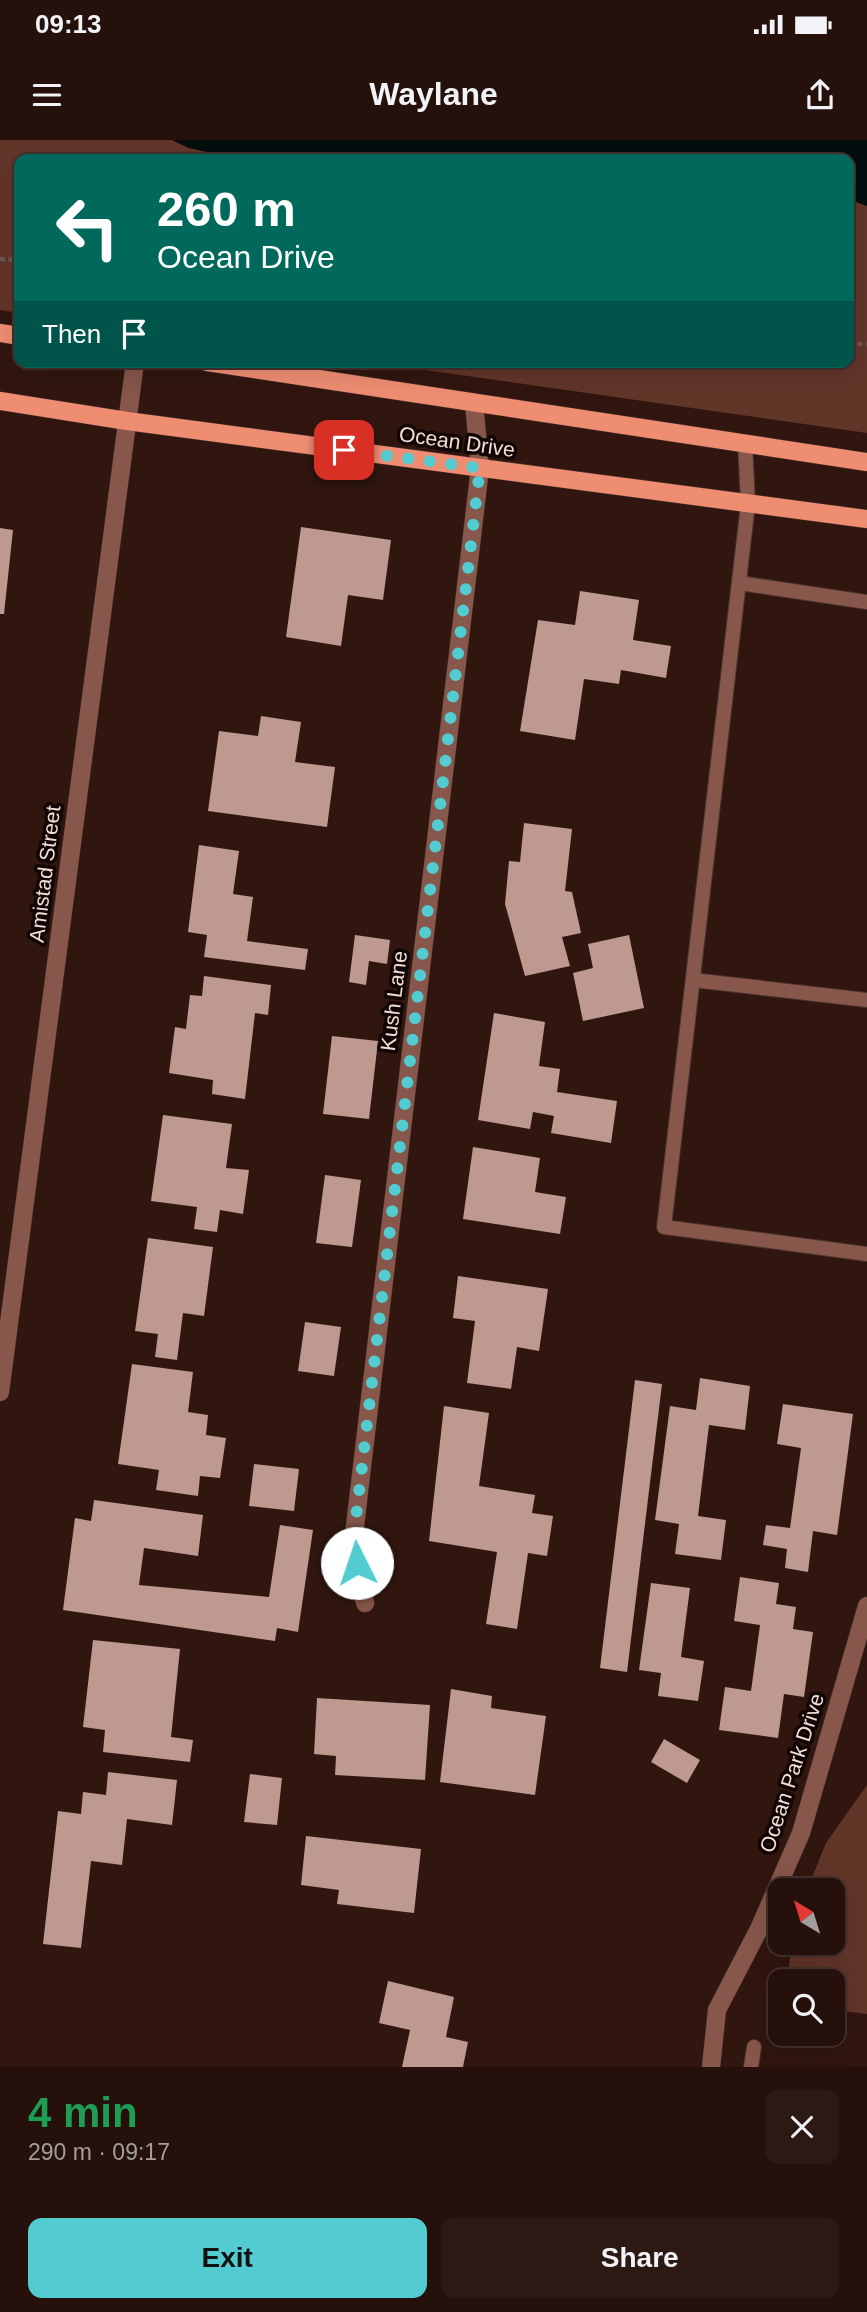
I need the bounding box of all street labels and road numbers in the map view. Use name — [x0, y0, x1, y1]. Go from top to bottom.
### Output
street label: Ocean Drive — [398, 422, 516, 461]
street label: Amistad Street — [25, 804, 64, 944]
street label: Kush Lane — [376, 950, 411, 1052]
street label: Ocean Park Drive — [755, 1690, 828, 1855]

